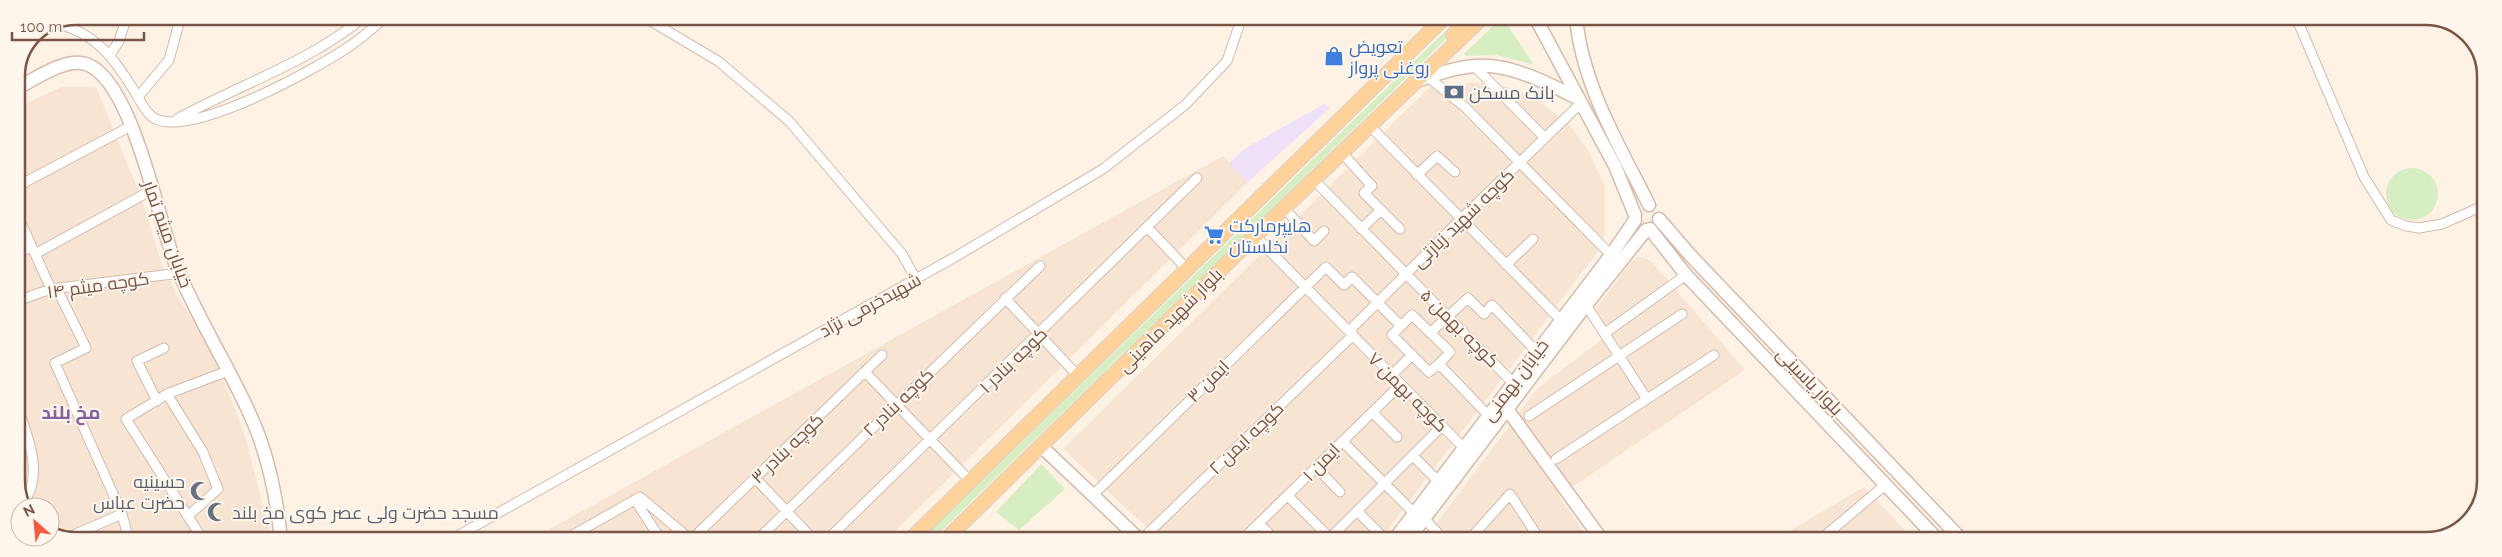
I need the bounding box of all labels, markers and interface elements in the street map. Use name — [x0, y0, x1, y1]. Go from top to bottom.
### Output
scale bar — [12, 10, 145, 42]
text: 100 m — [20, 18, 62, 36]
place label: تعویض روغنی پرواز — [1348, 36, 1430, 80]
shop icon: تعویض روغنی پرواز — [1323, 45, 1345, 67]
bank icon: بانک مسکن — [1443, 81, 1465, 103]
place label: بانک مسکن — [1469, 82, 1555, 104]
street label: کوچه شهید زیارتی — [1408, 164, 1520, 273]
street label: خیابان میثم تمار — [137, 176, 197, 291]
place label: هایپرمارکت نخلستان — [1229, 215, 1312, 258]
supermarket icon: هایپرمارکت نخلستان — [1203, 224, 1225, 246]
street label: بلوار شهید ماهینی — [1113, 263, 1227, 377]
street label: کوچه میثم ۱۴ — [46, 267, 151, 305]
street label: شهیدخرمی نژاد — [816, 268, 925, 342]
street label: کوچه بهمن ۵ — [1415, 284, 1504, 373]
street label: کوچه بنادر ۱ — [975, 323, 1052, 399]
street label: خیابان بهمنی — [1477, 335, 1553, 426]
street label: بلوار یاسینی — [1772, 343, 1848, 420]
street label: کوچه بهمن ۷ — [1362, 348, 1452, 438]
street label: ایمن ۳ — [1182, 355, 1234, 407]
street label: کوچه بنادر ۲ — [858, 363, 939, 442]
street label: کوچه ایمن ۲ — [1204, 397, 1289, 480]
district label: مخ بلند — [41, 401, 101, 426]
street label: کوچه بنادر ۳ — [747, 408, 829, 489]
street label: ایمن ۱ — [1298, 439, 1345, 486]
place label: حسینیه حضرت عباس — [93, 471, 185, 514]
mosque icon: حسینیه حضرت عباس — [189, 480, 211, 502]
north arrow — [10, 497, 60, 547]
text: N — [21, 501, 37, 520]
mosque icon: مسجد حضرت ولی عصر کوی مخ بلند — [206, 501, 228, 523]
place label: مسجد حضرت ولی عصر کوی مخ بلند — [232, 502, 499, 525]

